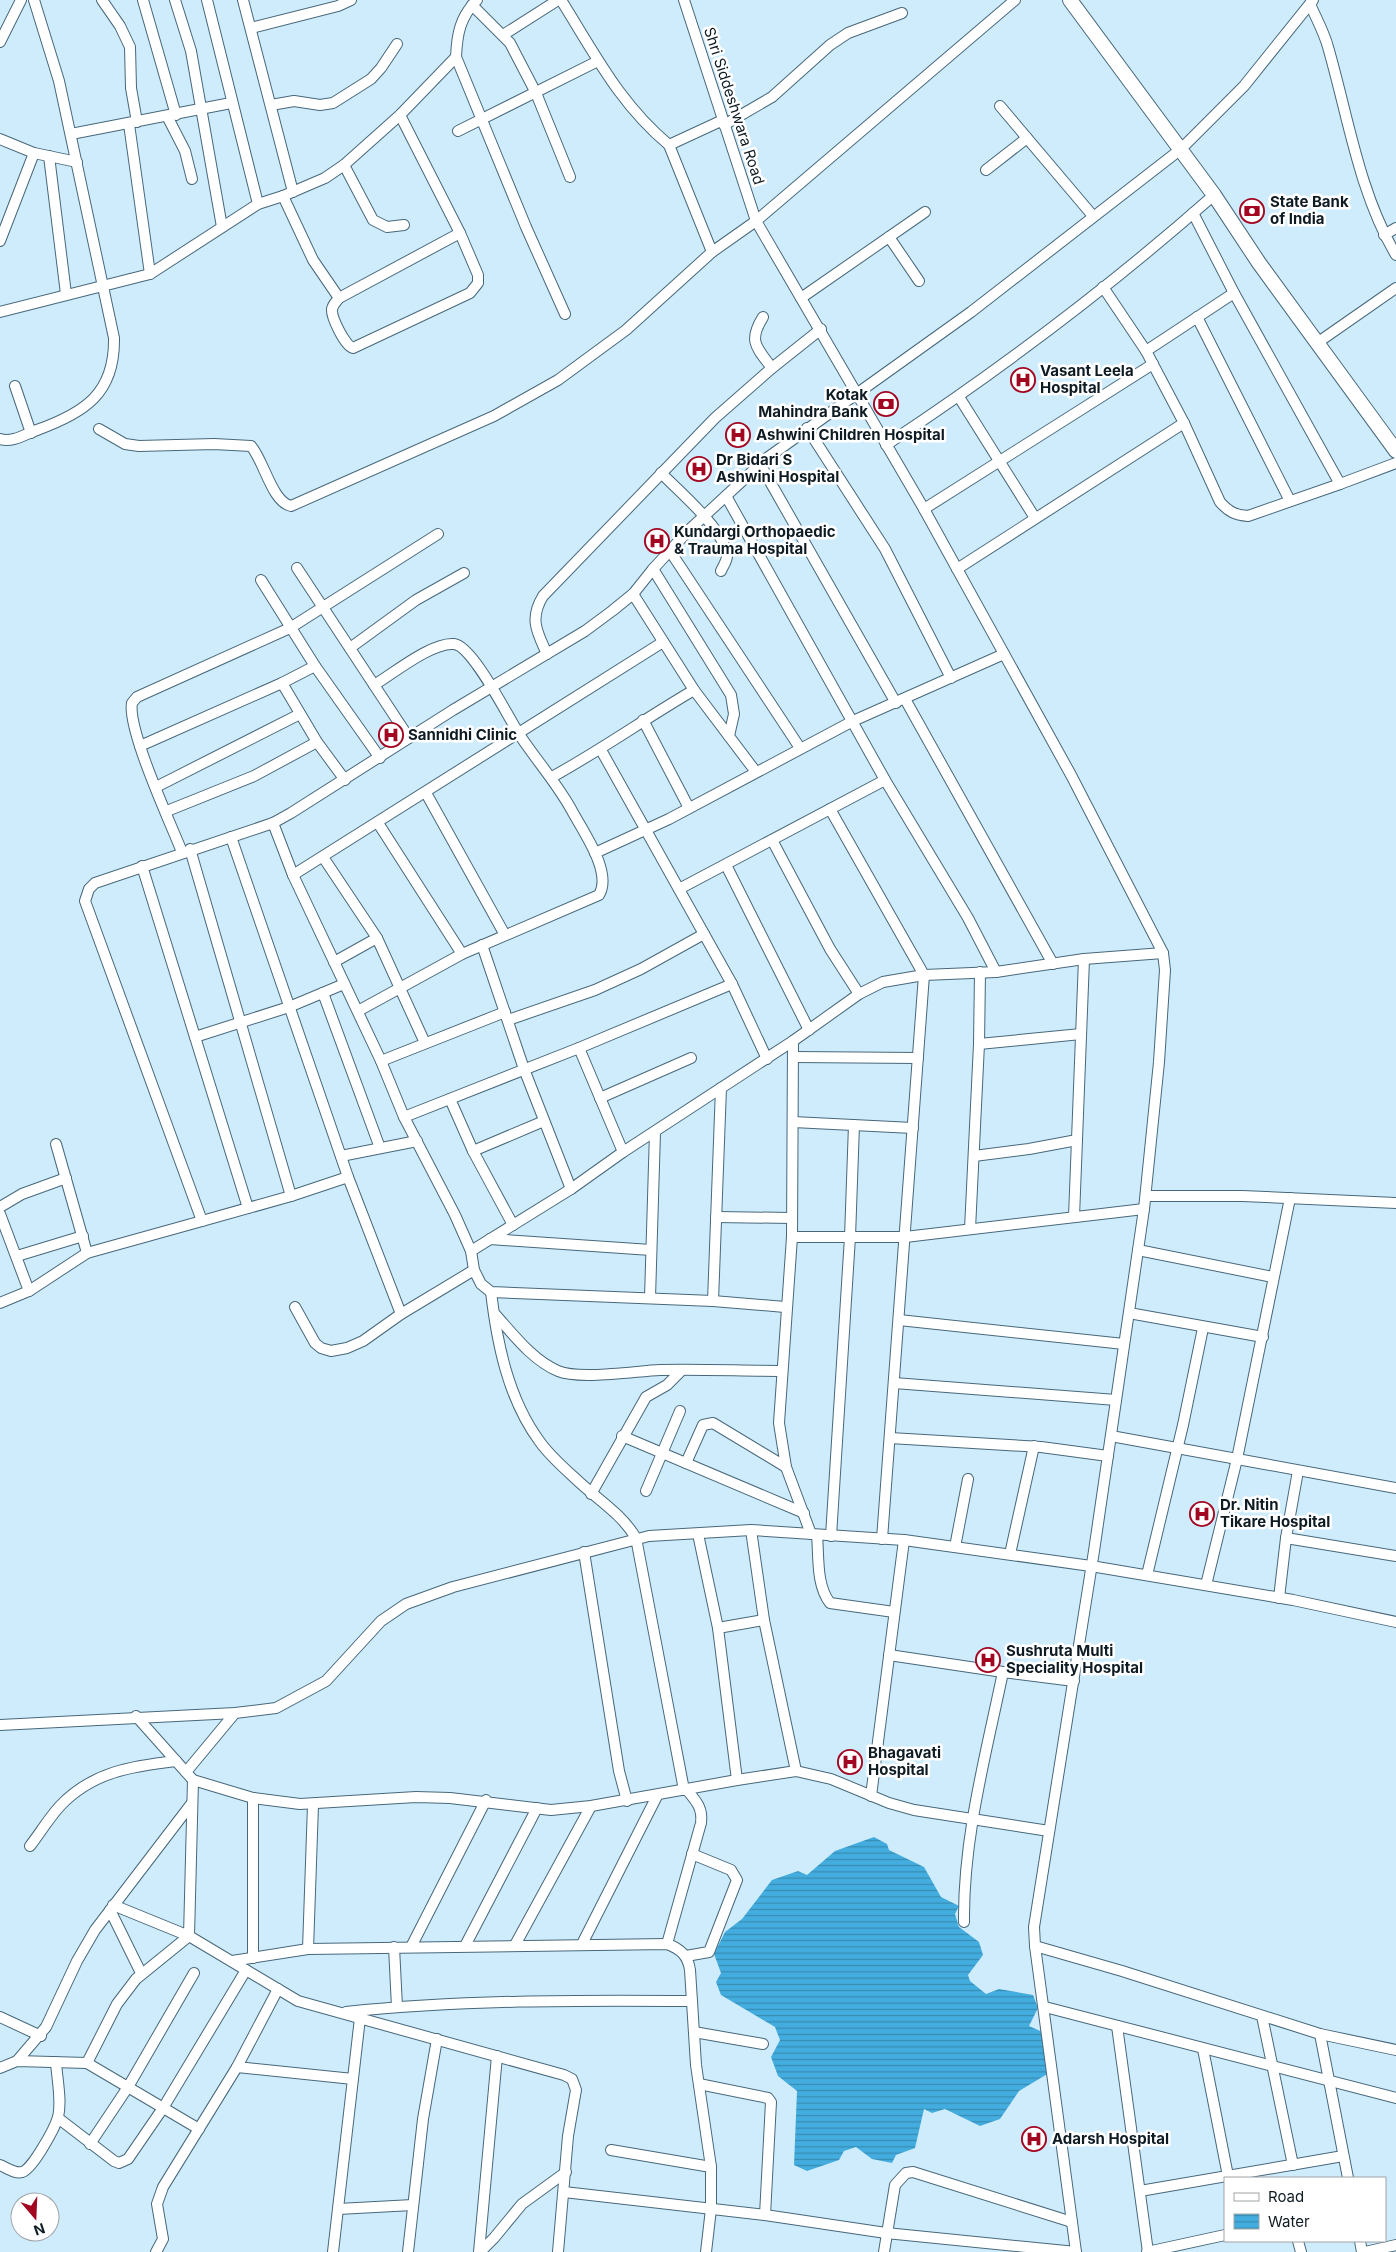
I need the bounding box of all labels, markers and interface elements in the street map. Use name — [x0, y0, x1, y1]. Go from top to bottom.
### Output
street label: Shri Siddeshwara Road — [700, 25, 769, 187]
place label: State Bank of India — [1270, 192, 1349, 228]
bank icon: State Bank of India — [1239, 198, 1265, 224]
place label: Vasant Leela Hospital — [1040, 361, 1134, 397]
hospital icon: Vasant Leela Hospital — [1010, 367, 1036, 393]
place label: Kotak Mahindra Bank — [758, 385, 868, 421]
bank icon: Kotak Mahindra Bank — [873, 391, 899, 417]
hospital icon: Ashwini Children Hospital — [725, 422, 751, 448]
place label: Ashwini Children Hospital — [756, 425, 945, 444]
place label: Dr Bidari S Ashwini Hospital — [716, 450, 839, 486]
hospital icon: Dr Bidari S Ashwini Hospital — [686, 456, 712, 482]
place label: Kundargi Orthopaedic & Trauma Hospital — [674, 522, 836, 558]
hospital icon: Kundargi Orthopaedic & Trauma Hospital — [644, 528, 670, 554]
hospital icon: Sannidhi Clinic — [378, 722, 404, 748]
place label: Sannidhi Clinic — [408, 725, 517, 744]
place label: Dr. Nitin Tikare Hospital — [1220, 1495, 1330, 1531]
hospital icon: Dr. Nitin Tikare Hospital — [1189, 1501, 1215, 1527]
place label: Sushruta Multi Speciality Hospital — [1006, 1641, 1143, 1677]
hospital icon: Sushruta Multi Speciality Hospital — [975, 1647, 1001, 1673]
place label: Bhagavati Hospital — [868, 1743, 941, 1779]
hospital icon: Bhagavati Hospital — [837, 1749, 863, 1775]
hospital icon: Adarsh Hospital — [1021, 2126, 1047, 2152]
place label: Adarsh Hospital — [1052, 2129, 1169, 2148]
legend — [1224, 2177, 1386, 2242]
text: Road — [1268, 2187, 1304, 2206]
north arrow — [10, 2192, 60, 2242]
text: Water — [1268, 2212, 1310, 2231]
text: N — [32, 2220, 47, 2240]

